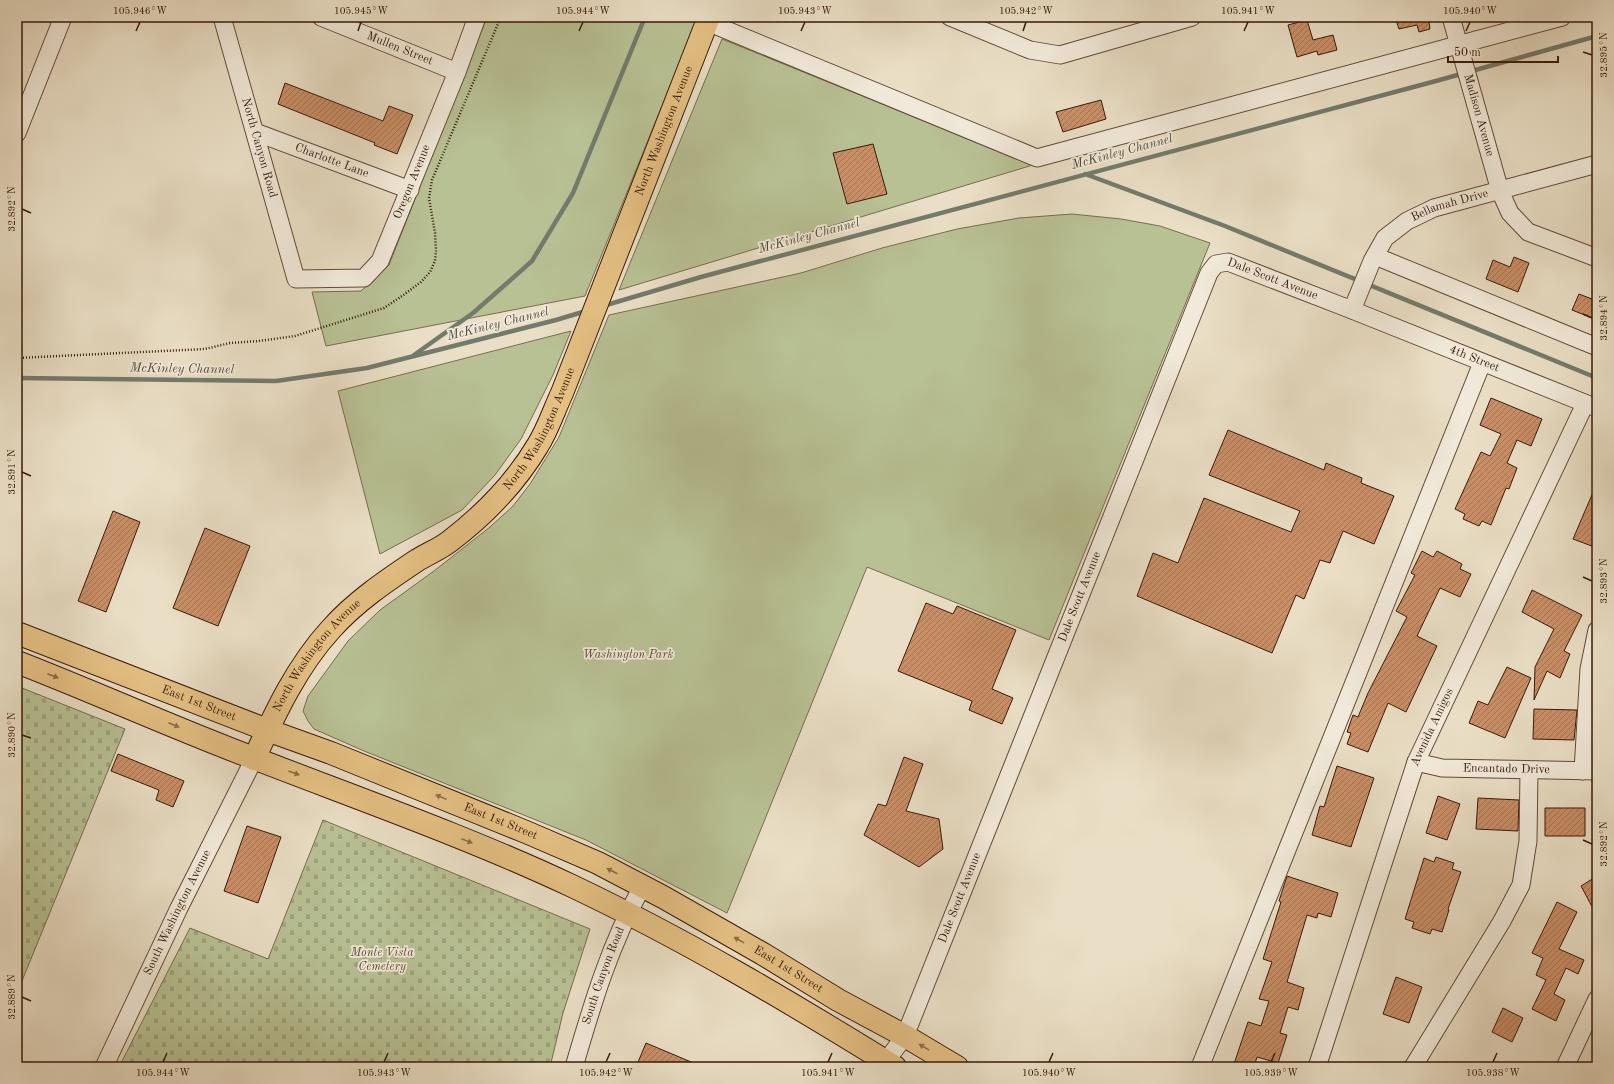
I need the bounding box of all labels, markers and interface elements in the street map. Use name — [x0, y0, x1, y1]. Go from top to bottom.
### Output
text: 105.946°W — [113, 6, 167, 16]
text: 105.945°W — [334, 6, 388, 16]
text: 105.944°W — [556, 6, 610, 16]
text: 105.943°W — [778, 6, 832, 16]
text: 105.942°W — [999, 6, 1053, 16]
text: 105.941°W — [1221, 6, 1275, 16]
text: 105.940°W — [1443, 6, 1497, 16]
street label: Mullen Street — [365, 30, 435, 68]
text: 32.895°N — [1599, 32, 1609, 78]
scale bar — [1448, 38, 1558, 64]
text: 50 m — [1454, 46, 1481, 59]
street label: North Washington Avenue — [634, 64, 695, 197]
street label: Madison Avenue — [1461, 73, 1496, 158]
street label: North Canyon Road — [239, 97, 279, 199]
water label: McKinley Channel — [1069, 132, 1174, 172]
street label: Charlotte Lane — [293, 141, 371, 180]
street label: Oregon Avenue — [392, 142, 433, 221]
text: 32.892°N — [7, 186, 17, 232]
street label: Bellamah Drive — [1409, 187, 1490, 224]
water label: McKinley Channel — [756, 216, 861, 256]
street label: Dale Scott Avenue — [1226, 256, 1320, 302]
text: 32.894°N — [1599, 295, 1609, 341]
water label: McKinley Channel — [445, 305, 550, 343]
street label: 4th Street — [1448, 344, 1501, 374]
water label: McKinley Channel — [129, 362, 235, 376]
street label: North Washington Avenue — [501, 366, 577, 493]
text: 32.891°N — [7, 449, 17, 495]
street label: Dale Scott Avenue — [1057, 550, 1103, 644]
text: 32.893°N — [1599, 558, 1609, 604]
street label: North Washington Avenue — [271, 597, 364, 714]
park label: Washington Park — [583, 649, 673, 661]
one-way arrow — [48, 673, 60, 679]
street label: East 1st Street — [160, 684, 238, 723]
street label: Avenida Amigos — [1409, 686, 1456, 768]
text: 32.890°N — [7, 712, 17, 758]
one-way arrow — [168, 722, 179, 728]
street label: Encantado Drive — [1463, 762, 1550, 776]
one-way arrow — [289, 771, 301, 777]
one-way arrow — [436, 794, 447, 800]
street label: East 1st Street — [462, 801, 539, 842]
text: 32.892°N — [1599, 821, 1609, 867]
one-way arrow — [462, 839, 474, 845]
street label: South Washington Avenue — [142, 848, 213, 977]
street label: Dale Scott Avenue — [937, 851, 984, 945]
one-way arrow — [606, 868, 618, 874]
street label: South Canyon Road — [581, 925, 627, 1026]
one-way arrow — [733, 936, 744, 943]
street label: East 1st Street — [752, 944, 825, 995]
park label: Monte Vista Cemetery — [349, 947, 414, 973]
text: 32.889°N — [7, 974, 17, 1020]
one-way arrow — [919, 1043, 929, 1051]
text: 105.944°W — [136, 1068, 190, 1078]
text: 105.943°W — [357, 1068, 411, 1078]
text: 105.942°W — [579, 1068, 633, 1078]
text: 105.941°W — [801, 1068, 855, 1078]
text: 105.940°W — [1022, 1068, 1076, 1078]
text: 105.939°W — [1244, 1068, 1298, 1078]
text: 105.938°W — [1466, 1068, 1520, 1078]

